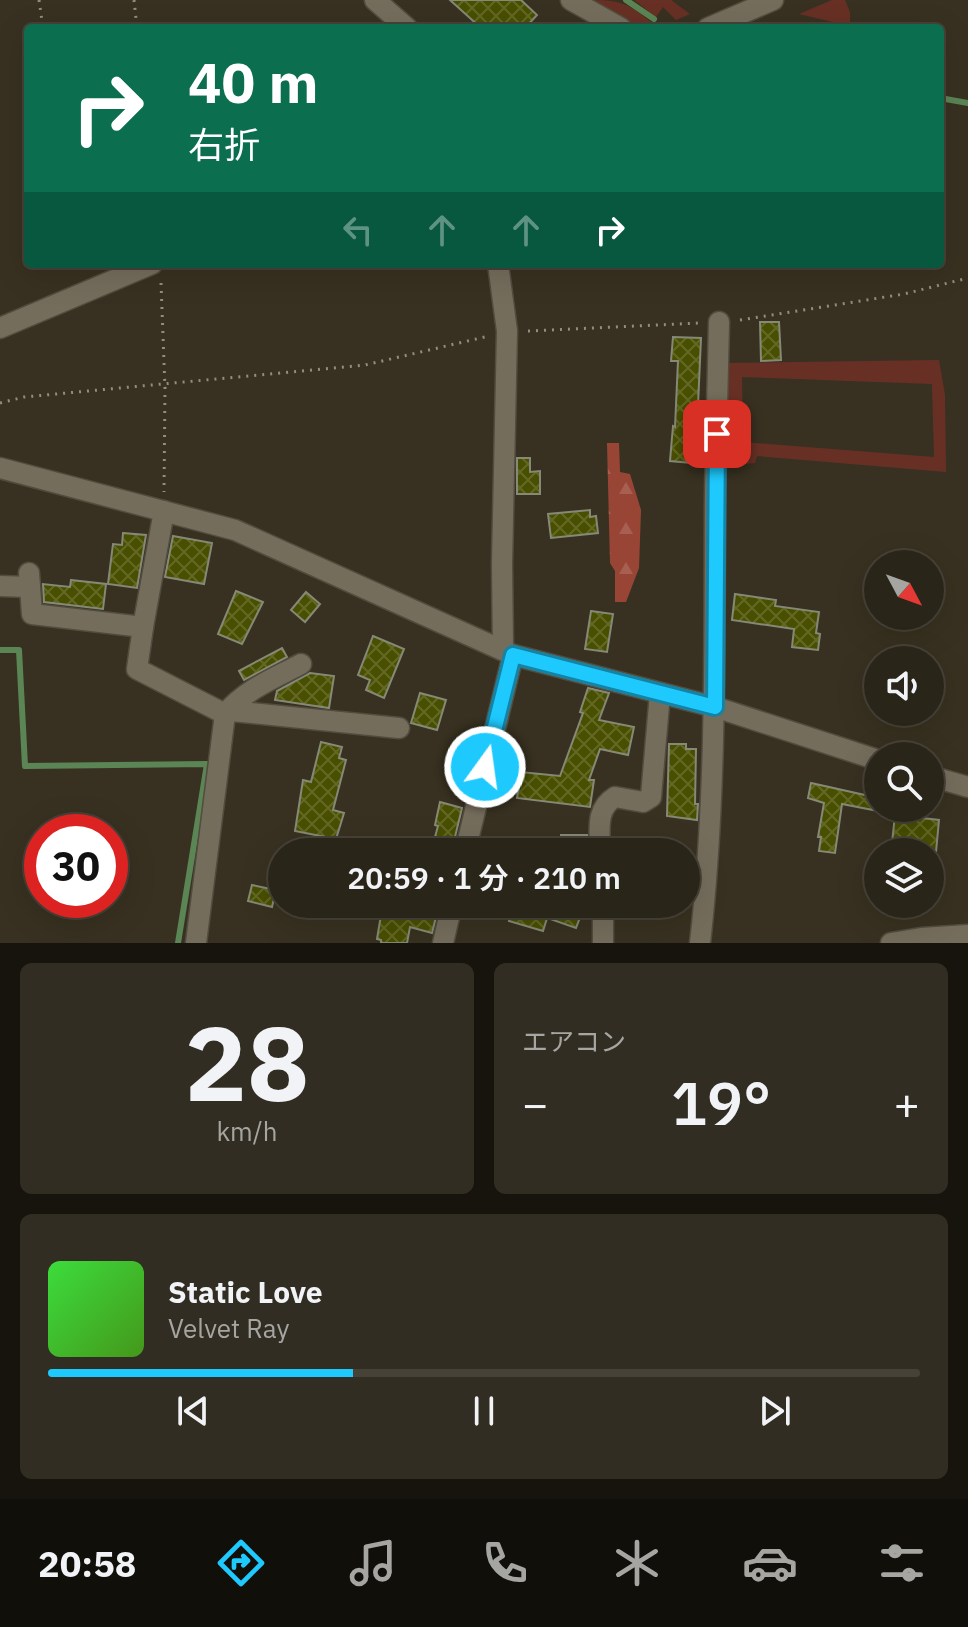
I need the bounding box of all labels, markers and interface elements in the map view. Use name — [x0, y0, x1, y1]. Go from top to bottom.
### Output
text: 40 m — [188, 46, 318, 118]
icon: right — [56, 56, 160, 160]
text: 右折 — [188, 121, 260, 168]
icon: left — [336, 208, 380, 252]
icon: ahead — [420, 208, 464, 252]
icon: ahead — [504, 208, 548, 252]
icon: right — [588, 208, 632, 252]
pin — [683, 400, 751, 468]
icon: arrive — [695, 412, 739, 456]
north arrow — [864, 550, 944, 630]
map controls — [864, 550, 944, 918]
button: sound — [864, 646, 944, 726]
position arrow — [443, 725, 527, 809]
button: search — [864, 742, 944, 822]
speed limit sign: 30 — [24, 814, 128, 918]
button: layers — [864, 838, 944, 918]
text: 20:59 · 1 分 · 210 m — [347, 858, 621, 897]
text: 28 — [185, 994, 309, 1130]
text: エアコン — [522, 1024, 626, 1058]
text: 19° — [671, 1063, 771, 1142]
text: − — [522, 1075, 548, 1132]
text: + — [894, 1075, 920, 1132]
text: km/h — [216, 1114, 278, 1148]
text: Static Love — [168, 1272, 323, 1311]
text: Velvet Ray — [168, 1311, 289, 1345]
icon: previous — [171, 1389, 215, 1433]
icon: pause — [462, 1389, 506, 1433]
icon: next — [753, 1389, 797, 1433]
icon: directions — [213, 1535, 269, 1591]
icon: music — [345, 1535, 401, 1591]
icon: phone — [477, 1535, 533, 1591]
icon: climate — [609, 1535, 665, 1591]
icon: car — [742, 1535, 798, 1591]
icon: filters — [874, 1535, 930, 1591]
text: 20:58 — [38, 1540, 136, 1587]

